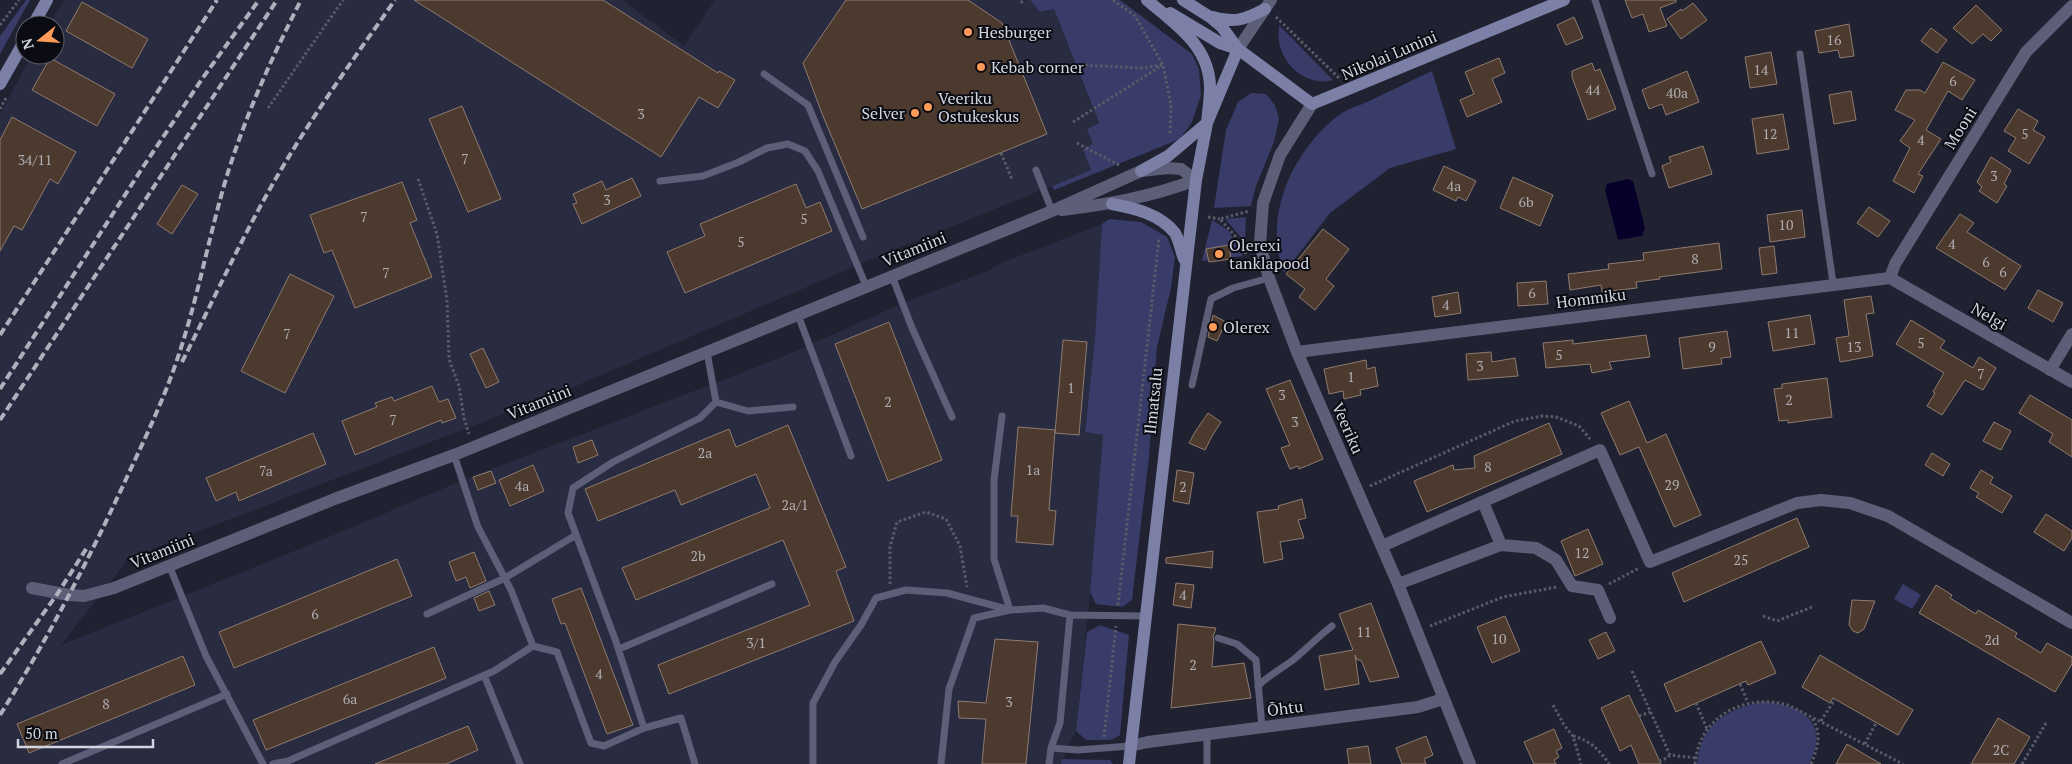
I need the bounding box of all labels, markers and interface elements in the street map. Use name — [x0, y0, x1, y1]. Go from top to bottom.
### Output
north arrow — [15, 15, 65, 65]
place label: Hesburger — [978, 21, 1052, 43]
street label: Nikolai Lunini — [1338, 25, 1440, 85]
marker: Hesburger — [962, 26, 974, 38]
house number: 16 — [1827, 30, 1842, 49]
text: N — [16, 36, 38, 52]
place label: Kebab corner — [991, 56, 1085, 78]
house number: 14 — [1754, 60, 1769, 79]
marker: Kebab corner — [975, 61, 987, 73]
house number: 6 — [1949, 71, 1957, 90]
house number: 44 — [1586, 80, 1601, 99]
house number: 40a — [1666, 83, 1688, 102]
place label: Veeriku Ostukeskus — [938, 87, 1019, 127]
marker: Veeriku Ostukeskus — [922, 101, 934, 113]
place label: Selver — [862, 102, 906, 124]
street label: Mooni — [1939, 103, 1982, 153]
house number: 3 — [637, 104, 645, 123]
marker: Selver — [909, 107, 921, 119]
house number: 12 — [1763, 124, 1777, 143]
house number: 5 — [2021, 124, 2029, 143]
house number: 4 — [1917, 130, 1925, 149]
house number: 7 — [461, 149, 469, 168]
house number: 34/11 — [18, 150, 52, 169]
house number: 3 — [1990, 166, 1998, 185]
house number: 4a — [1447, 176, 1461, 195]
house number: 3 — [603, 190, 611, 209]
house number: 6b — [1518, 192, 1534, 211]
house number: 7 — [360, 207, 368, 226]
house number: 5 — [800, 209, 808, 228]
house number: 10 — [1779, 215, 1793, 234]
street label: Vitamiini — [879, 226, 950, 272]
house number: 5 — [737, 232, 745, 251]
place label: Olerexi tanklapood — [1229, 234, 1309, 274]
house number: 4 — [1948, 234, 1956, 253]
marker: Olerexi tanklapood — [1213, 248, 1225, 260]
house number: 8 — [1691, 249, 1699, 268]
house number: 6 — [1982, 252, 1990, 271]
house number: 6 — [1999, 262, 2007, 281]
house number: 7 — [382, 263, 390, 282]
house number: 6 — [1528, 283, 1536, 302]
street label: Hommiku — [1555, 283, 1627, 313]
house number: 4 — [1442, 295, 1450, 314]
street label: Nelgi — [1967, 297, 2011, 335]
place label: Olerex — [1223, 316, 1271, 338]
marker: Olerex — [1207, 321, 1219, 333]
house number: 11 — [1785, 323, 1799, 342]
house number: 7 — [283, 324, 291, 343]
house number: 5 — [1917, 333, 1925, 352]
house number: 9 — [1708, 337, 1716, 356]
house number: 13 — [1847, 337, 1861, 356]
house number: 5 — [1555, 345, 1563, 364]
house number: 3 — [1476, 356, 1484, 375]
house number: 7 — [1977, 364, 1985, 383]
street label: Ilmatsalu — [1139, 366, 1167, 436]
house number: 1 — [1347, 367, 1355, 386]
house number: 1 — [1067, 378, 1075, 397]
street label: Vitamiini — [504, 379, 575, 425]
house number: 3 — [1278, 385, 1286, 404]
house number: 2 — [1785, 390, 1793, 409]
house number: 2 — [884, 392, 892, 411]
street label: Veeriku — [1327, 399, 1369, 457]
house number: 7 — [389, 410, 397, 429]
house number: 3 — [1291, 412, 1299, 431]
house number: 2a — [698, 443, 712, 462]
house number: 8 — [1484, 457, 1492, 476]
house number: 1a — [1026, 460, 1040, 479]
house number: 7a — [259, 461, 273, 480]
house number: 29 — [1665, 475, 1679, 494]
house number: 4a — [515, 476, 529, 495]
house number: 2 — [1179, 477, 1187, 496]
house number: 2a/1 — [782, 495, 808, 514]
street label: Vitamiini — [127, 528, 198, 574]
house number: 12 — [1575, 543, 1589, 562]
house number: 2b — [690, 546, 706, 565]
house number: 25 — [1734, 550, 1748, 569]
house number: 4 — [1179, 585, 1187, 604]
house number: 6 — [311, 604, 319, 623]
house number: 11 — [1357, 622, 1371, 641]
house number: 10 — [1492, 629, 1506, 648]
house number: 2d — [1984, 630, 2000, 649]
house number: 3/1 — [746, 633, 766, 652]
house number: 2 — [1189, 655, 1197, 674]
house number: 4 — [595, 664, 603, 683]
house number: 6a — [343, 689, 357, 708]
house number: 3 — [1005, 692, 1013, 711]
house number: 8 — [102, 694, 110, 713]
street label: Õhtu — [1266, 695, 1304, 721]
scale bar — [18, 716, 152, 748]
text: 50 m — [25, 723, 58, 743]
house number: 2C — [1993, 740, 2009, 759]

